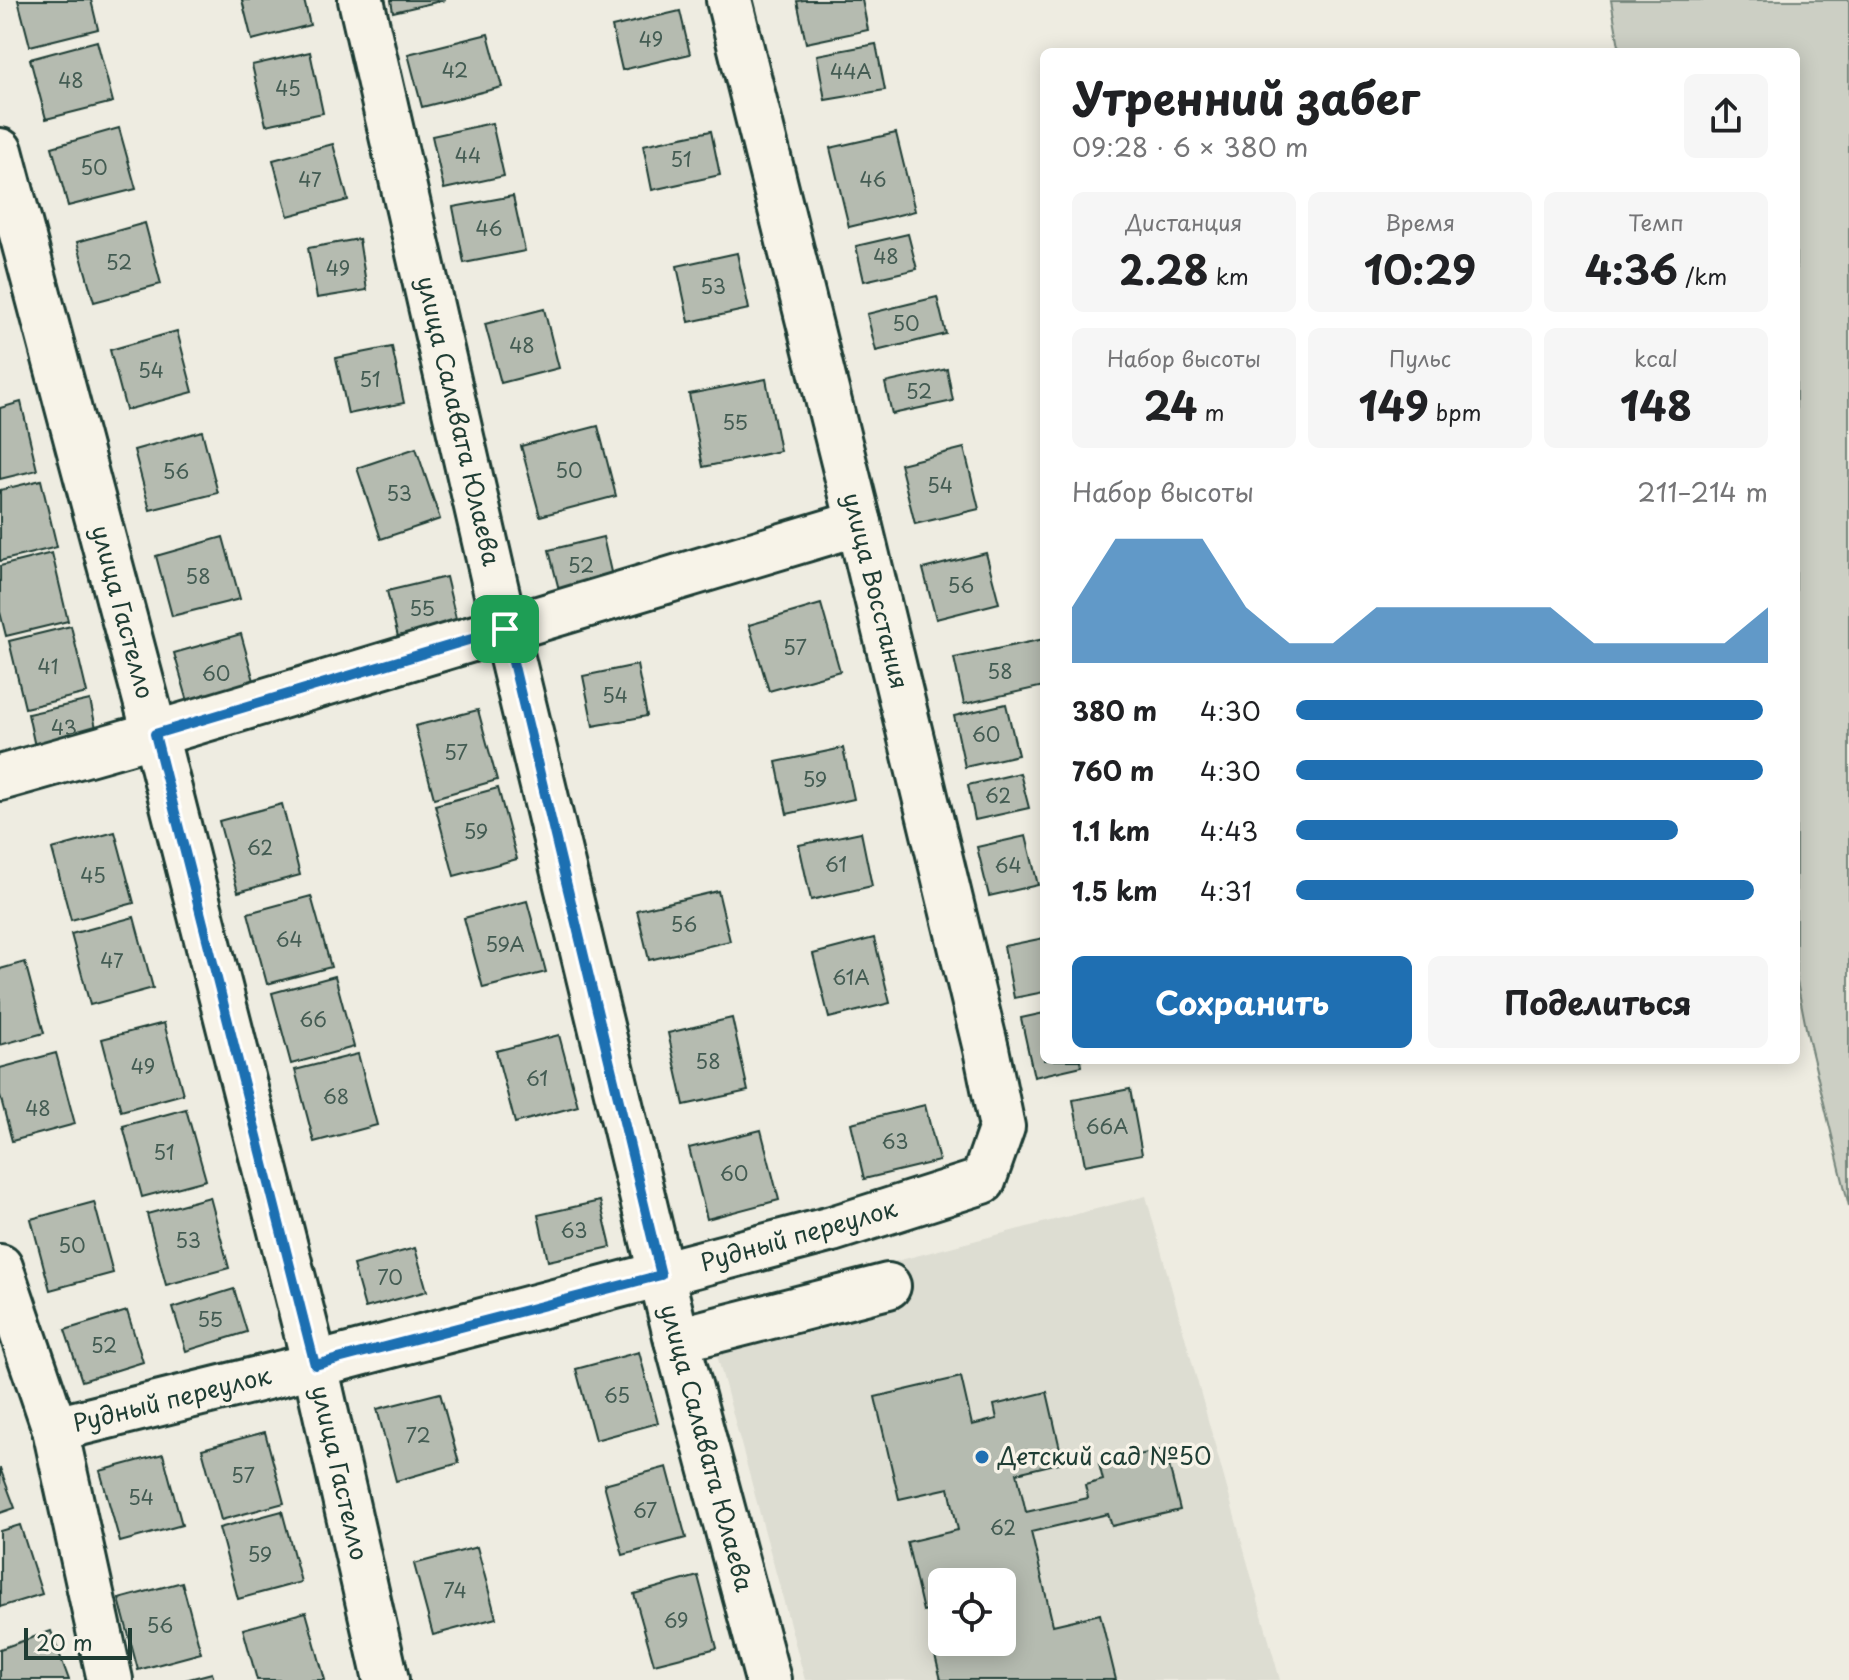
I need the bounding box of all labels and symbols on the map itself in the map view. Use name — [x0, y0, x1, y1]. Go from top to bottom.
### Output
house number: 49 — [639, 24, 663, 54]
house number: 42 — [442, 55, 468, 85]
house number: 44А — [830, 56, 872, 86]
house number: 48 — [58, 65, 84, 95]
house number: 45 — [275, 73, 301, 103]
house number: 44 — [455, 140, 481, 170]
house number: 51 — [670, 144, 692, 174]
house number: 50 — [80, 152, 108, 182]
house number: 47 — [298, 164, 322, 194]
house number: 46 — [859, 164, 887, 194]
house number: 46 — [475, 213, 503, 243]
house number: 48 — [873, 241, 899, 271]
house number: 52 — [106, 247, 132, 277]
house number: 49 — [326, 253, 350, 283]
house number: 53 — [700, 271, 726, 301]
street label: улица Салавата Юлаева — [409, 272, 511, 569]
house number: 50 — [892, 308, 920, 338]
house number: 48 — [509, 330, 535, 360]
house number: 54 — [138, 355, 164, 385]
house number: 51 — [359, 364, 381, 394]
house number: 52 — [906, 376, 932, 406]
house number: 55 — [722, 407, 748, 437]
house number: 50 — [555, 455, 583, 485]
house number: 56 — [163, 456, 189, 486]
house number: 54 — [927, 470, 953, 500]
house number: 53 — [386, 478, 412, 508]
street label: улица Восстания — [835, 488, 919, 693]
street label: улица Гастелло — [83, 521, 164, 702]
house number: 52 — [568, 550, 594, 580]
house number: 58 — [185, 561, 211, 591]
house number: 56 — [948, 570, 974, 600]
house number: 55 — [409, 593, 435, 623]
pin — [471, 595, 539, 663]
house number: 57 — [783, 632, 807, 662]
house number: 41 — [38, 651, 59, 681]
house number: 58 — [987, 656, 1013, 686]
house number: 60 — [202, 658, 230, 688]
house number: 54 — [602, 680, 628, 710]
house number: 43 — [51, 712, 77, 742]
house number: 60 — [972, 719, 1000, 749]
house number: 57 — [444, 737, 468, 767]
house number: 59 — [803, 764, 827, 794]
house number: 62 — [985, 780, 1011, 810]
house number: 59 — [464, 816, 488, 846]
house number: 62 — [247, 832, 273, 862]
house number: 61 — [825, 849, 847, 879]
house number: 64 — [994, 850, 1022, 880]
house number: 45 — [80, 860, 106, 890]
house number: 56 — [671, 909, 697, 939]
house number: 64 — [275, 924, 303, 954]
house number: 59А — [485, 929, 525, 959]
house number: 47 — [100, 945, 124, 975]
house number: 61А — [832, 962, 870, 992]
house number: 66 — [299, 1004, 327, 1034]
house number: 58 — [695, 1046, 721, 1076]
house number: 49 — [131, 1051, 155, 1081]
house number: 61 — [526, 1063, 548, 1093]
house number: 68 — [323, 1081, 349, 1111]
house number: 48 — [25, 1093, 51, 1123]
house number: 66А — [1086, 1111, 1128, 1141]
house number: 63 — [882, 1126, 908, 1156]
house number: 51 — [153, 1137, 175, 1167]
house number: 60 — [720, 1158, 748, 1188]
street label: Рудный переулок — [696, 1189, 902, 1279]
house number: 63 — [561, 1215, 587, 1245]
house number: 53 — [175, 1225, 201, 1255]
house number: 50 — [58, 1230, 86, 1260]
house number: 70 — [377, 1262, 403, 1292]
street label: улица Салавата Юлаева — [652, 1300, 764, 1595]
house number: 55 — [197, 1304, 223, 1334]
house number: 52 — [91, 1330, 117, 1360]
street label: Рудный переулок — [69, 1356, 275, 1440]
house number: 65 — [604, 1380, 630, 1410]
street label: улица Гастелло — [303, 1382, 379, 1564]
house number: 72 — [405, 1420, 431, 1450]
place label: Детский сад №50 — [997, 1437, 1211, 1473]
marker: Детский сад №50 — [973, 1448, 991, 1466]
house number: 57 — [231, 1460, 255, 1490]
house number: 54 — [128, 1482, 154, 1512]
house number: 67 — [633, 1495, 657, 1525]
house number: 62 — [990, 1512, 1016, 1542]
house number: 59 — [248, 1539, 272, 1569]
house number: 74 — [443, 1575, 467, 1605]
house number: 69 — [663, 1605, 689, 1635]
house number: 56 — [147, 1610, 173, 1640]
scale bar — [24, 1624, 132, 1660]

